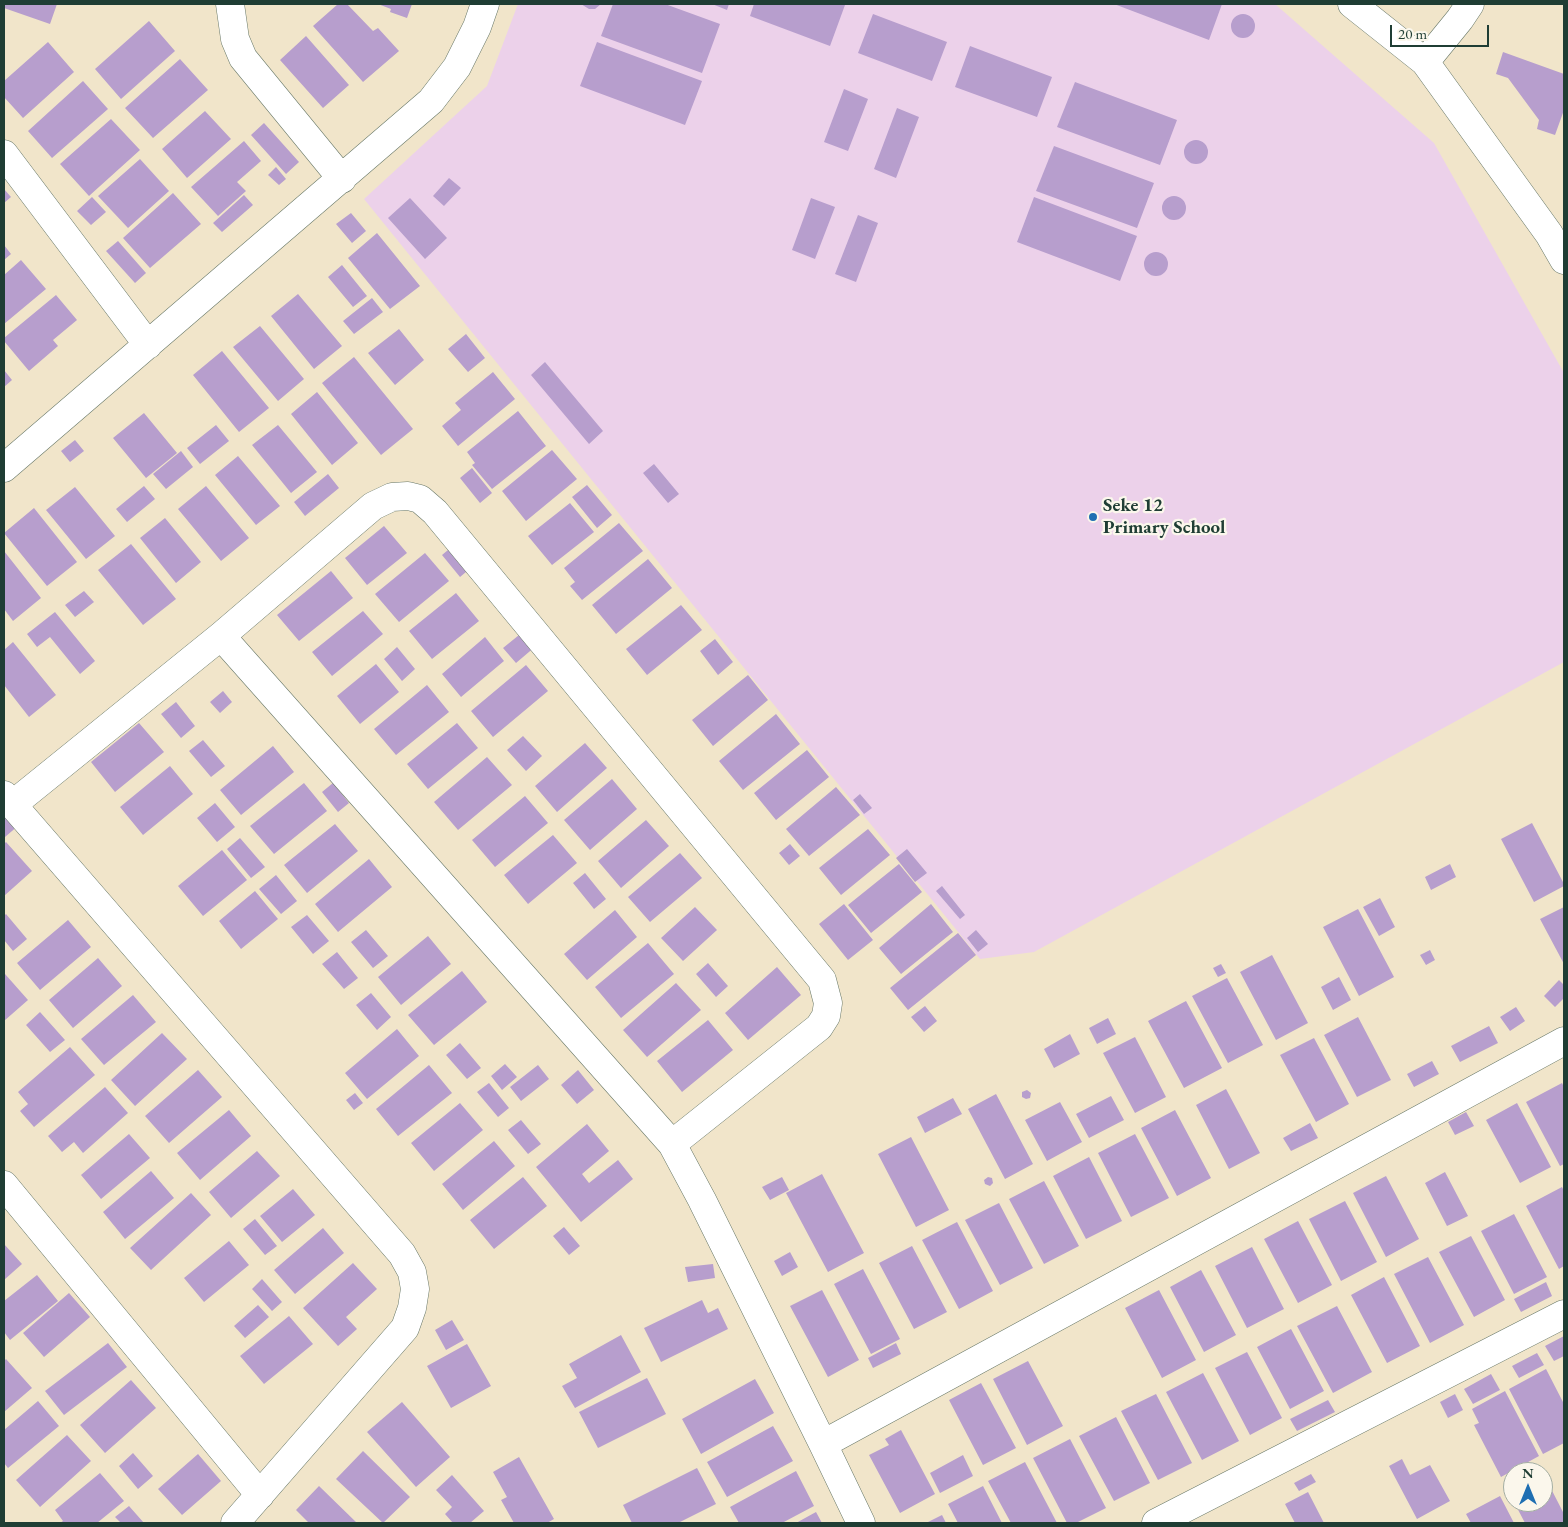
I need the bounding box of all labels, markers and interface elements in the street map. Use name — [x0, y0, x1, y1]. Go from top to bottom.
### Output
scale bar — [1393, 15, 1492, 47]
text: 20 m — [1398, 24, 1427, 43]
place label: Seke 12 Primary School — [1103, 495, 1225, 539]
marker: Seke 12 Primary School — [1087, 511, 1099, 523]
north arrow — [1503, 1462, 1553, 1512]
text: N — [1522, 1464, 1534, 1482]

